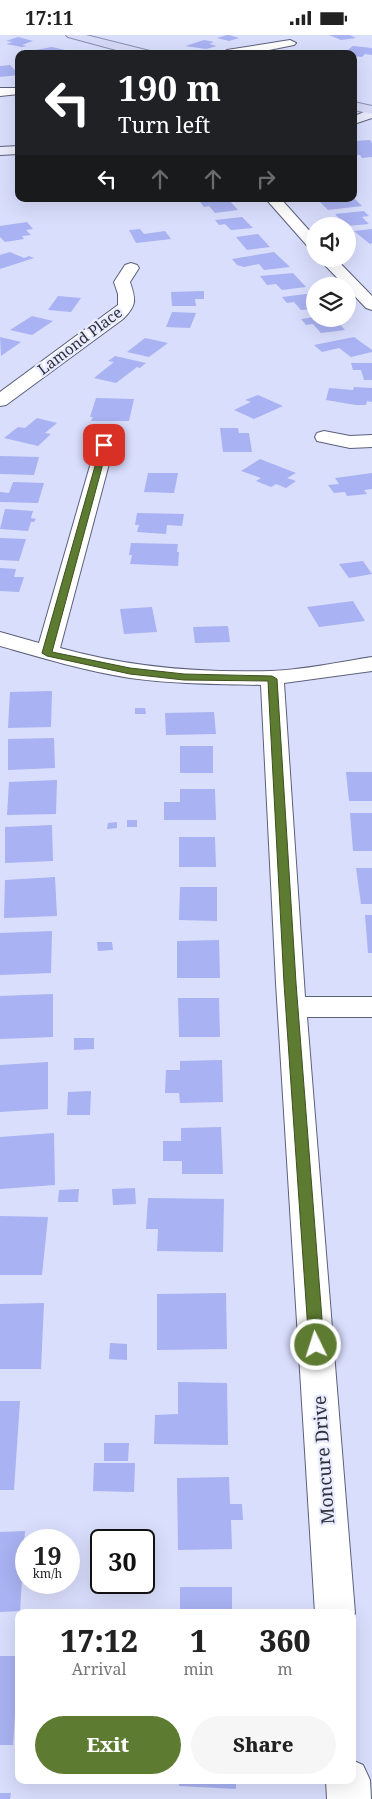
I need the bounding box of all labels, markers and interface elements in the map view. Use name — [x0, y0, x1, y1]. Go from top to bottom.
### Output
text: 17:11 — [25, 5, 74, 31]
text: 190 m — [118, 64, 221, 111]
icon: left — [35, 70, 100, 135]
text: Turn left — [118, 109, 210, 139]
icon: left — [93, 165, 121, 193]
icon: ahead — [146, 165, 174, 193]
icon: ahead — [199, 165, 227, 193]
icon: right — [252, 165, 280, 193]
map controls — [306, 217, 356, 327]
button: sound — [306, 217, 356, 267]
button: layers — [306, 277, 356, 327]
street label: Lamond Place — [33, 302, 126, 379]
pin — [83, 424, 125, 466]
icon: arrive — [90, 431, 118, 459]
position arrow — [289, 1318, 341, 1370]
street label: Moncure Drive — [307, 1395, 339, 1525]
speed limit sign: 30 — [90, 1529, 155, 1594]
text: 19 — [33, 1538, 62, 1572]
text: km/h — [33, 1565, 62, 1582]
text: 17:12 — [61, 1620, 138, 1661]
text: 1 — [190, 1620, 207, 1661]
text: 360 — [259, 1620, 310, 1661]
text: Arrival — [72, 1658, 127, 1680]
text: min — [183, 1658, 214, 1680]
text: m — [277, 1658, 293, 1680]
button: Exit — [35, 1716, 181, 1774]
button: Share — [191, 1716, 336, 1774]

